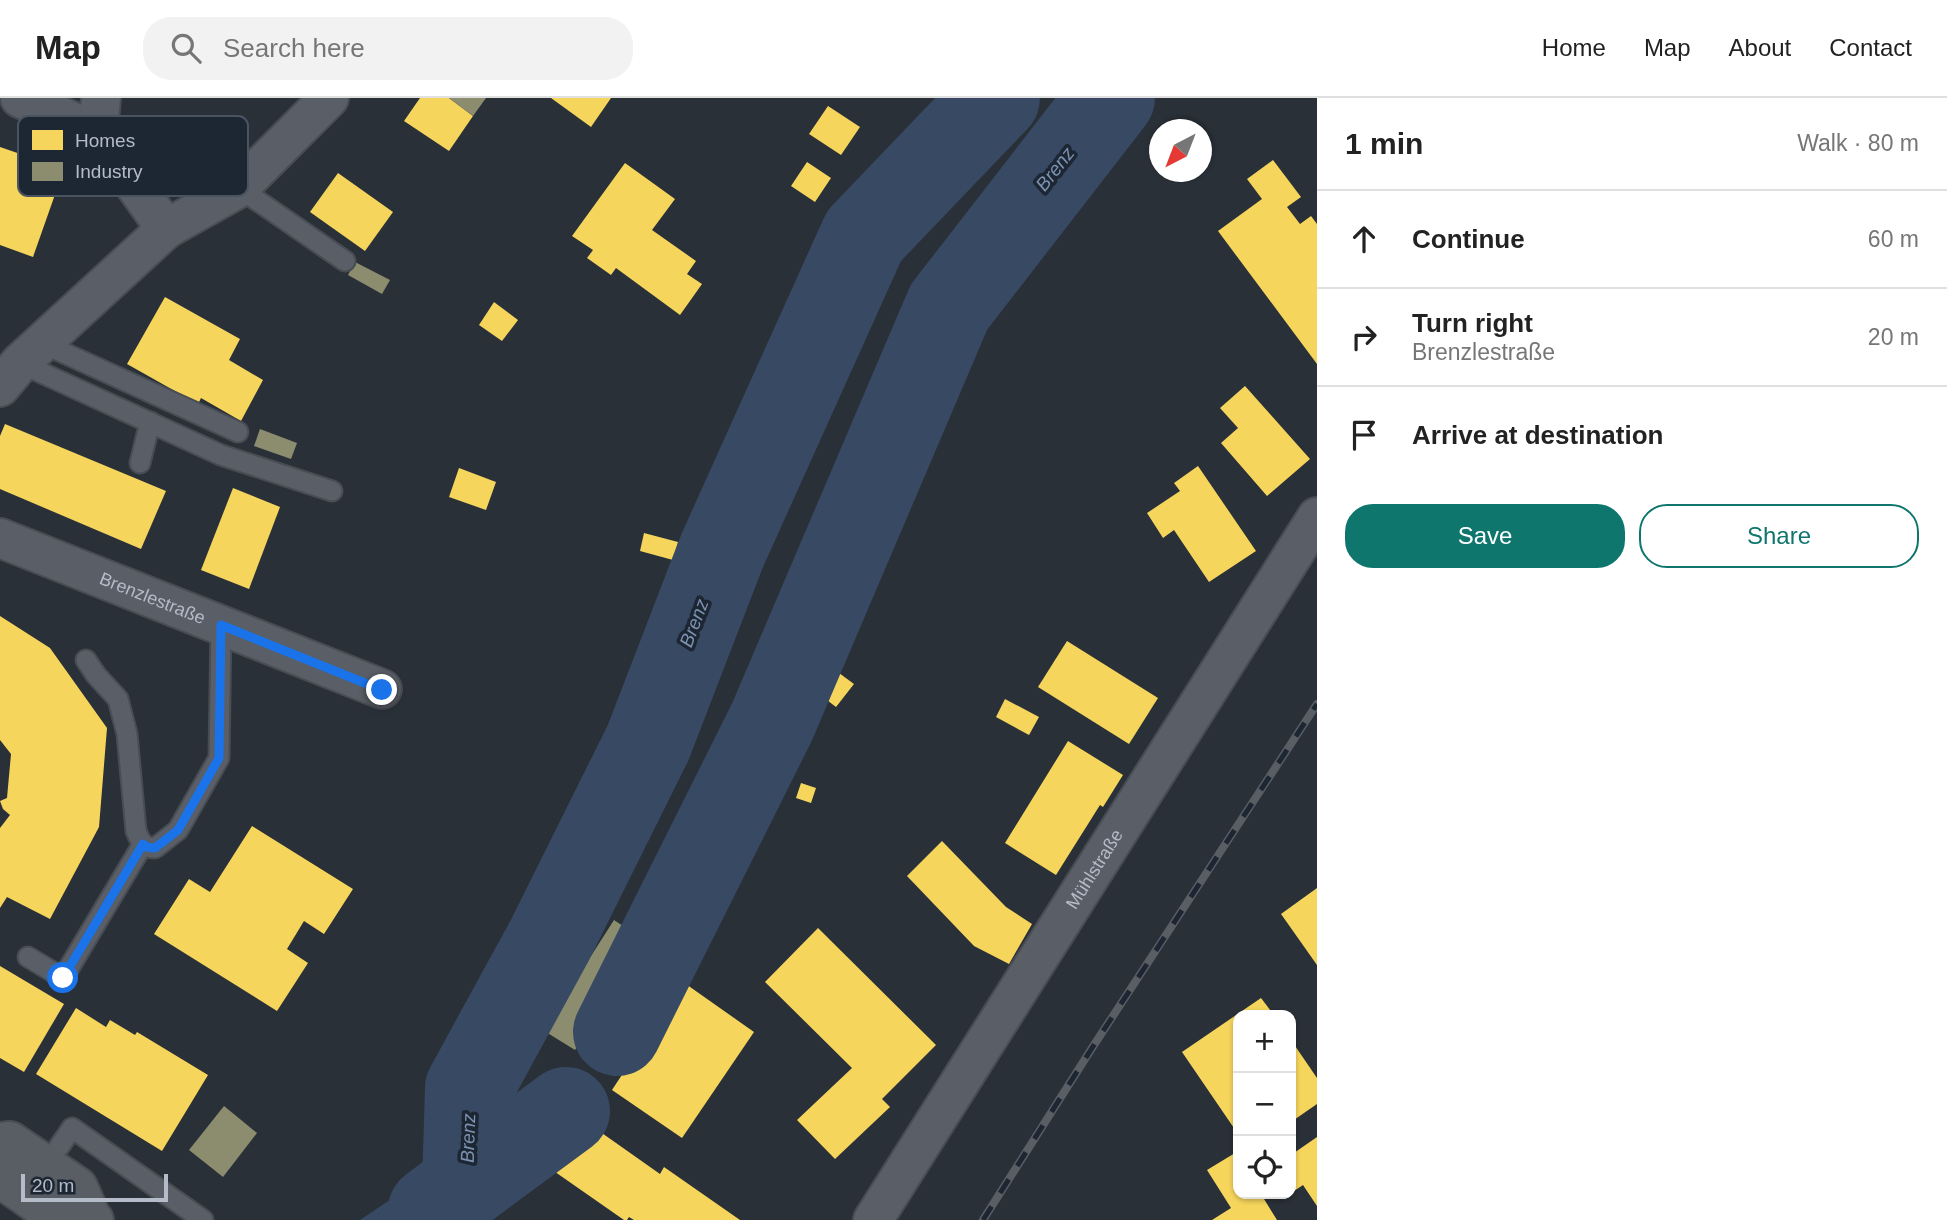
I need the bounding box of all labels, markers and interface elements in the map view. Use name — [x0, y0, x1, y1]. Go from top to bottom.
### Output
search box — [143, 17, 633, 80]
text: Map — [35, 29, 101, 66]
icon: search — [167, 29, 205, 67]
text: Search here — [223, 33, 365, 63]
text: Home — [1542, 34, 1606, 61]
text: Map — [1644, 34, 1691, 61]
text: About — [1729, 34, 1791, 61]
text: Contact — [1829, 34, 1912, 61]
legend — [18, 116, 248, 196]
north arrow — [1149, 119, 1212, 182]
text: 1 min — [1345, 127, 1423, 160]
text: Homes — [75, 130, 135, 151]
text: Walk · 80 m — [1797, 130, 1919, 156]
water label: Brenz — [1031, 143, 1079, 195]
text: Industry — [75, 161, 143, 182]
icon: ahead — [1345, 220, 1383, 258]
text: Continue — [1412, 224, 1525, 254]
text: 60 m — [1868, 226, 1919, 252]
text: Turn right — [1412, 308, 1533, 338]
icon: right — [1345, 318, 1383, 356]
text: 20 m — [1868, 324, 1919, 350]
text: Brenzlestraße — [1412, 339, 1555, 365]
icon: arrive — [1345, 416, 1383, 454]
text: Arrive at destination — [1412, 420, 1663, 450]
button: Save — [1345, 504, 1625, 568]
button: Share — [1639, 504, 1919, 568]
street label: Brenzlestraße — [97, 568, 208, 628]
water label: Brenz — [675, 596, 713, 650]
route end — [366, 674, 397, 705]
street label: Mühlstraße — [1062, 826, 1127, 913]
route start — [47, 962, 78, 993]
map controls — [1233, 1010, 1296, 1199]
button: + — [1233, 1010, 1296, 1073]
button: − — [1233, 1073, 1296, 1136]
water label: Brenz — [457, 1112, 479, 1163]
button: locate — [1233, 1136, 1296, 1199]
scale bar — [21, 1171, 168, 1203]
text: 20 m — [32, 1175, 74, 1196]

